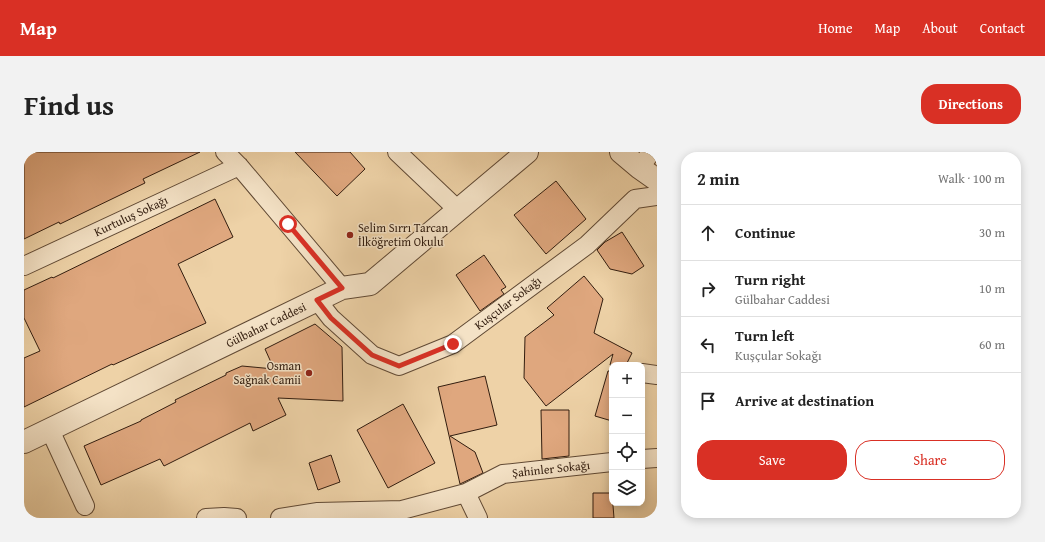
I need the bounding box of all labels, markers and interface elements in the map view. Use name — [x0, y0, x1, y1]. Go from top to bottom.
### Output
text: Map — [20, 14, 57, 42]
text: Home — [818, 18, 853, 38]
text: Map — [875, 18, 900, 38]
text: About — [922, 18, 958, 38]
text: Contact — [980, 18, 1025, 38]
text: Find us — [24, 84, 114, 125]
button: Directions — [921, 84, 1021, 124]
text: 2 min — [697, 166, 739, 191]
text: Walk · 100 m — [938, 169, 1005, 188]
street label: Kurtuluş Sokağı — [91, 191, 171, 240]
route start — [279, 215, 297, 233]
place label: Selim Sırrı Tarcan İlköğretim Okulu — [358, 219, 448, 250]
icon: ahead — [697, 222, 719, 244]
text: Continue — [735, 222, 796, 243]
text: 30 m — [979, 223, 1005, 242]
marker: Selim Sırrı Tarcan İlköğretim Okulu — [345, 230, 355, 240]
text: Turn right — [735, 269, 806, 290]
street label: Kuşçular Sokağı — [471, 271, 545, 333]
icon: right — [697, 278, 719, 300]
text: 10 m — [979, 279, 1005, 298]
text: Gülbahar Caddesi — [735, 290, 830, 309]
street label: Gülbahar Caddesi — [223, 297, 309, 351]
text: Turn left — [735, 325, 794, 346]
icon: left — [697, 334, 719, 356]
route end — [444, 335, 462, 353]
text: 60 m — [979, 335, 1005, 354]
text: Kuşçular Sokağı — [735, 346, 822, 365]
place label: Osman Sağnak Camii — [234, 357, 302, 388]
map controls — [609, 362, 645, 506]
button: + — [609, 362, 645, 398]
marker: Osman Sağnak Camii — [304, 368, 314, 378]
icon: arrive — [697, 390, 719, 412]
text: Arrive at destination — [735, 390, 874, 411]
button: − — [609, 398, 645, 434]
button: locate — [609, 434, 645, 470]
button: Save — [697, 440, 847, 480]
button: Share — [855, 440, 1005, 480]
street label: Şahinler Sokağı — [511, 456, 591, 481]
button: layers — [609, 470, 645, 506]

